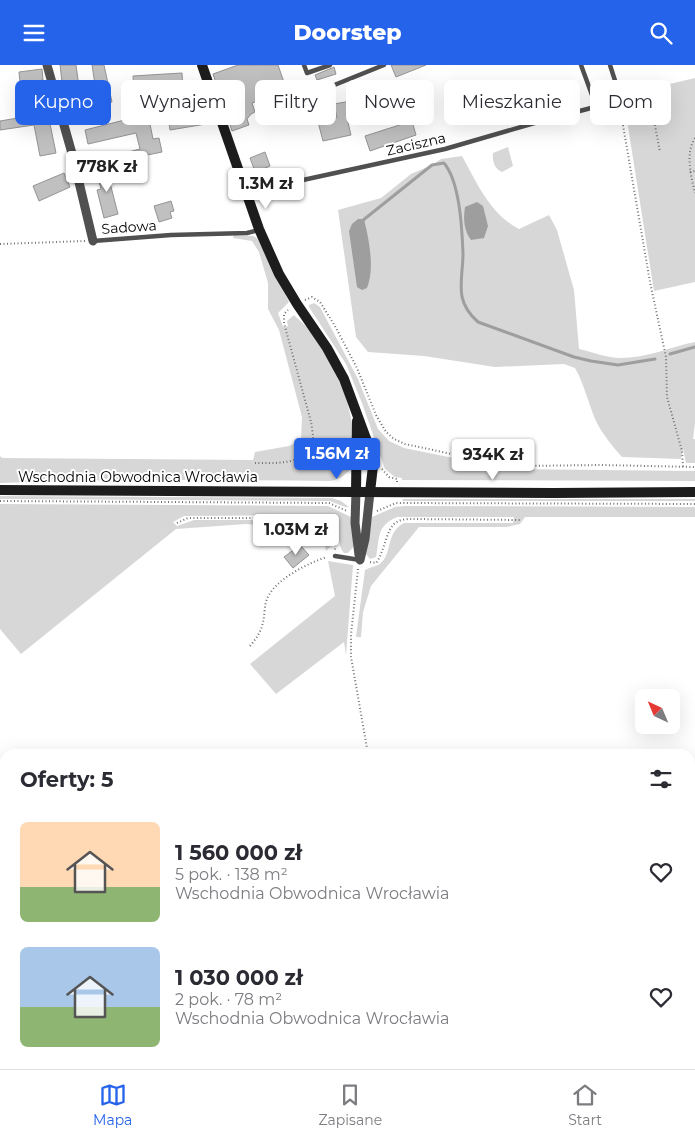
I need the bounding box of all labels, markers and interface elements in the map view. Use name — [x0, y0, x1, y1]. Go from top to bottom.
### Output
icon: menu — [20, 19, 48, 47]
text: Doorstep — [293, 19, 402, 46]
icon: search — [647, 19, 675, 47]
chip: Kupno — [15, 80, 111, 125]
chip: Wynajem — [121, 80, 245, 125]
chip: Filtry — [255, 80, 336, 125]
chip: Nowe — [346, 80, 434, 125]
chip: Mieszkanie — [444, 80, 580, 125]
chip: Dom — [590, 80, 671, 125]
street label: Zaciszna — [384, 128, 448, 160]
pin: 778K zł — [61, 151, 153, 193]
text: 778K zł — [77, 157, 137, 176]
pin: 1.3M zł — [220, 167, 312, 210]
text: 1.3M zł — [239, 174, 293, 193]
street label: Sadowa — [101, 216, 157, 238]
pin: 1.56M zł — [285, 437, 389, 480]
pin: 934K zł — [447, 439, 539, 481]
text: 1.56M zł — [305, 444, 369, 463]
text: 934K zł — [463, 445, 523, 464]
street label: Wschodnia Obwodnica Wrocławia — [18, 468, 258, 486]
pin: 1.03M zł — [244, 513, 348, 556]
text: 1.03M zł — [264, 520, 328, 539]
north arrow — [635, 689, 680, 734]
map controls — [635, 689, 680, 734]
icon: filters — [647, 765, 675, 793]
text: Oferty: 5 — [20, 767, 114, 792]
text: 1 560 000 zł — [175, 840, 302, 865]
icon: home — [60, 842, 120, 902]
icon: heart — [647, 858, 675, 886]
text: 5 pok. · 138 m² — [175, 865, 288, 884]
text: Wschodnia Obwodnica Wrocławia — [175, 884, 450, 903]
text: 1 030 000 zł — [175, 965, 303, 990]
icon: home — [60, 967, 120, 1027]
icon: heart — [647, 983, 675, 1011]
text: 2 pok. · 78 m² — [175, 990, 282, 1009]
text: Wschodnia Obwodnica Wrocławia — [175, 1009, 450, 1028]
tab: Mapa — [93, 1081, 132, 1129]
tab: Zapisane — [318, 1081, 382, 1129]
tab: Start — [568, 1081, 602, 1129]

